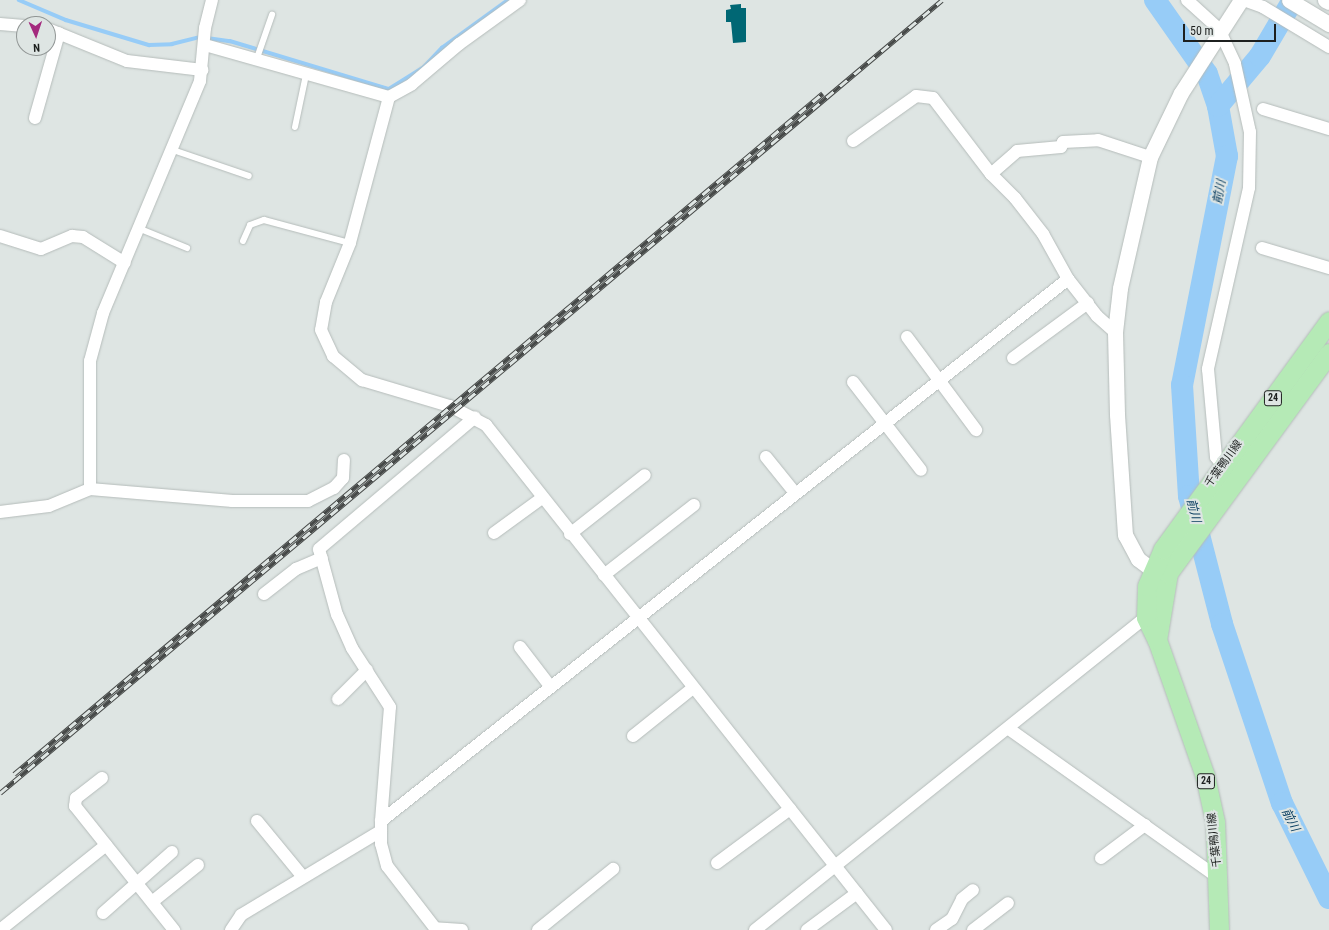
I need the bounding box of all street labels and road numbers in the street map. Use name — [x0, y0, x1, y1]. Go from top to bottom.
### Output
road number: 24 — [1263, 390, 1283, 406]
street label: 千葉鴨川線 — [1202, 438, 1246, 490]
road number: 24 — [1196, 773, 1216, 789]
street label: 千葉鴨川線 — [1206, 812, 1224, 868]

